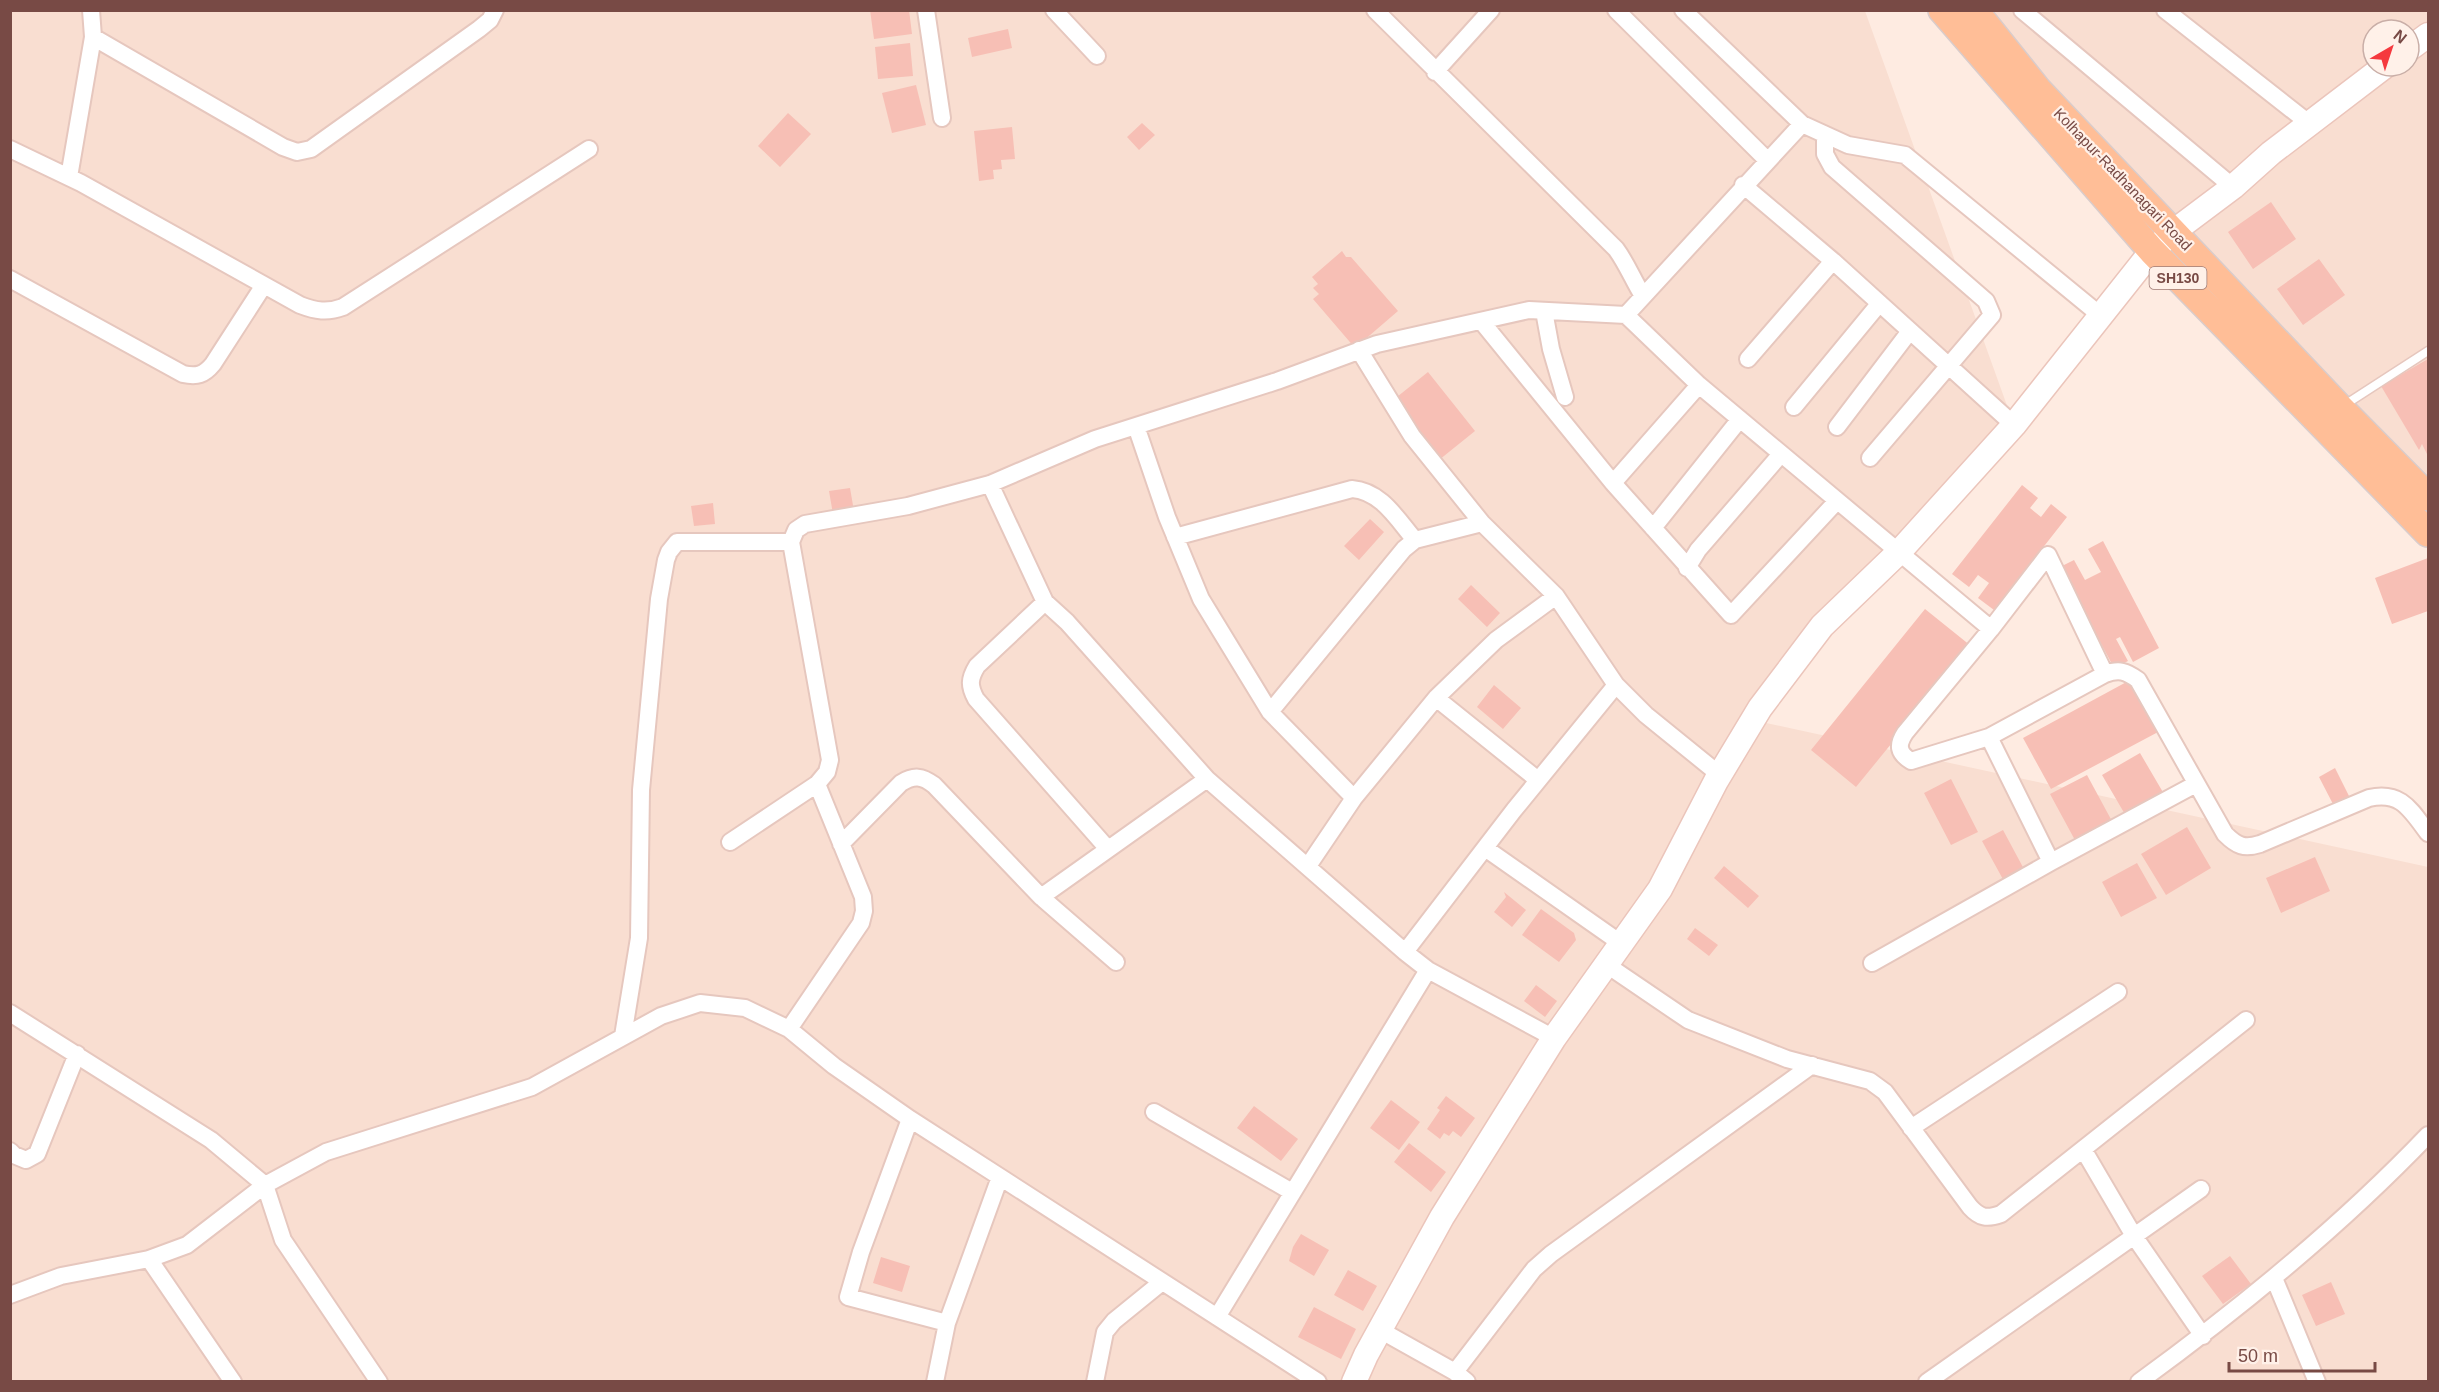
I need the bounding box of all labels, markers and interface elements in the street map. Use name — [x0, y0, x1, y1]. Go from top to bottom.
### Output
north arrow — [2361, 18, 2421, 78]
text: N — [2390, 26, 2410, 47]
street label: Kolhapur-Radhanagari Road — [2051, 104, 2195, 254]
road number: SH130 — [2150, 267, 2206, 289]
scale bar — [2229, 1335, 2374, 1373]
text: 50 m — [2238, 1346, 2278, 1366]

